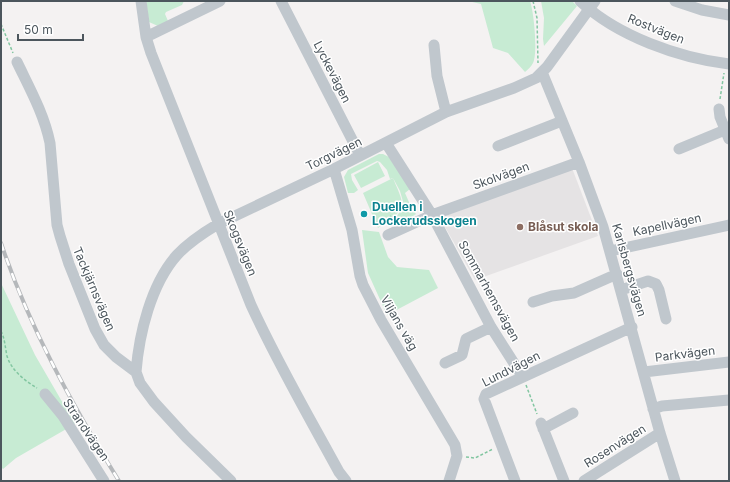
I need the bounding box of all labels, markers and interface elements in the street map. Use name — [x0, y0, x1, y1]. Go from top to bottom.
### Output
street label: Rostvägen — [626, 10, 687, 47]
scale bar — [18, 16, 83, 42]
text: 50 m — [24, 22, 53, 37]
street label: Lyckevägen — [310, 38, 354, 105]
street label: Torgvägen — [303, 134, 364, 174]
street label: Skolvägen — [471, 158, 531, 193]
place label: Duellen i Lockerudsskogen — [372, 199, 477, 228]
street label: Skogsvägen — [220, 208, 260, 278]
marker: Duellen i Lockerudsskogen — [359, 209, 369, 219]
street label: Kapellvägen — [631, 210, 703, 239]
place label: Blåsut skola — [528, 219, 599, 234]
marker: Blåsut skola — [515, 222, 525, 232]
street label: Karlsbergsvägen — [609, 222, 650, 318]
street label: Sommarhemsvägen — [455, 238, 523, 344]
street label: Tackjärnsvägen — [70, 245, 119, 333]
street label: Viljans väg — [378, 292, 421, 353]
street label: Parkvägen — [654, 342, 716, 365]
street label: Lundvägen — [479, 348, 542, 390]
street label: Strandvägen — [60, 396, 113, 464]
street label: Rosenvägen — [581, 421, 648, 470]

